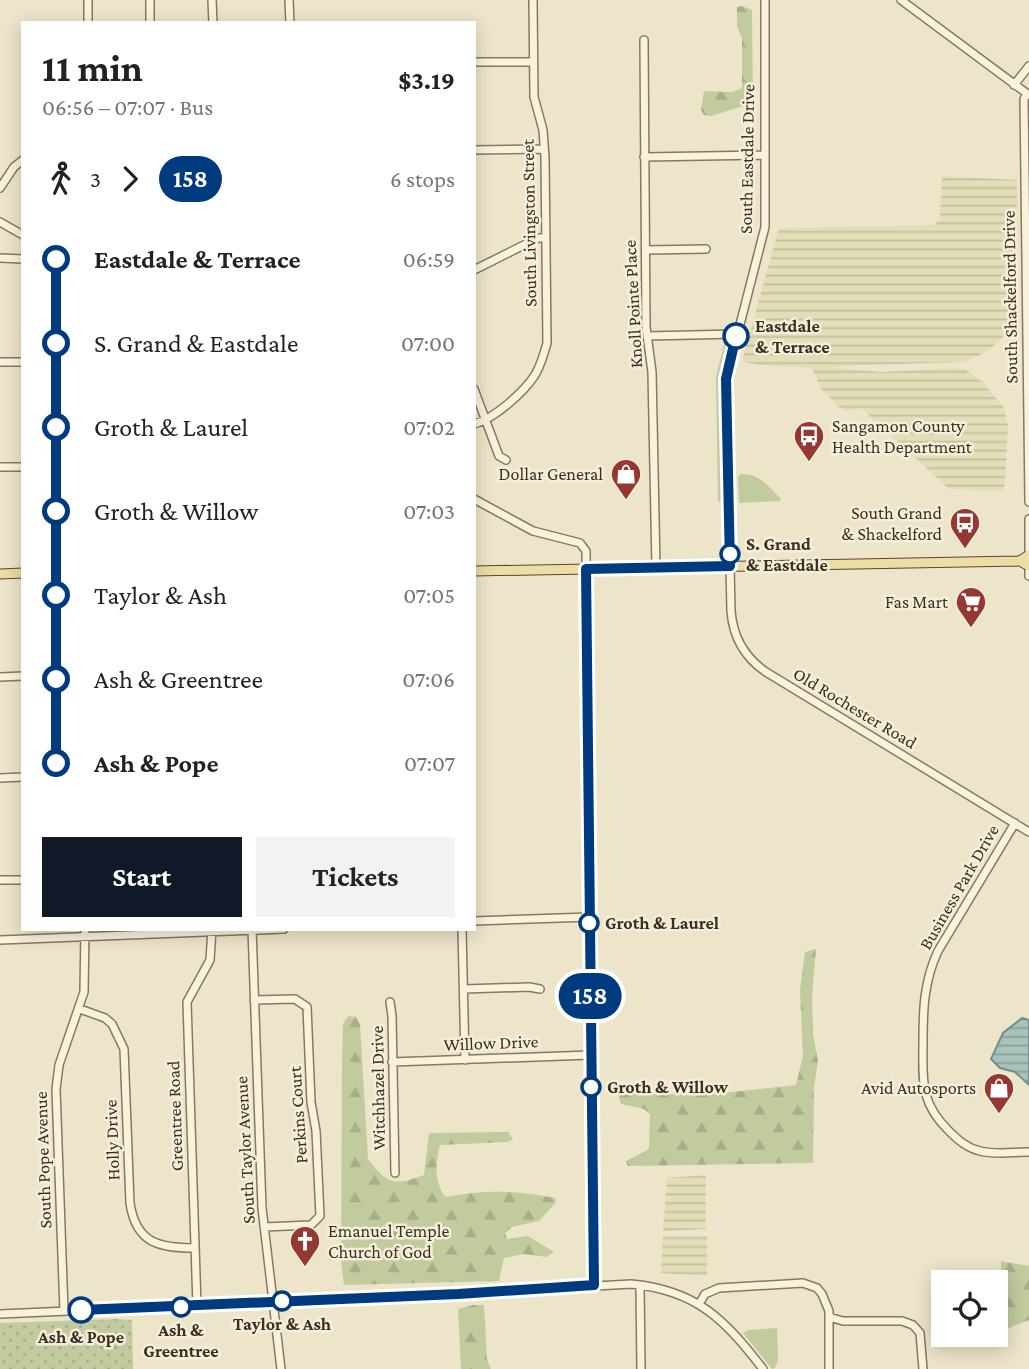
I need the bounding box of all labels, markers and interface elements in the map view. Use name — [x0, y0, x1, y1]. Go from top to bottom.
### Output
text: 11 min — [42, 47, 143, 89]
text: $3.19 — [398, 66, 455, 95]
street label: South Eastdale Drive — [736, 84, 758, 234]
text: 06:56 – 07:07 · Bus — [42, 94, 213, 120]
street label: South Livingston Street — [518, 138, 540, 307]
icon: walk — [42, 160, 80, 198]
icon: forward — [111, 160, 149, 198]
text: 158 — [173, 165, 208, 192]
text: 3 — [90, 166, 101, 192]
text: 6 stops — [390, 166, 455, 192]
street label: South Shackelford Drive — [998, 210, 1022, 384]
street label: Knoll Pointe Place — [620, 239, 646, 369]
text: Eastdale & Terrace — [94, 245, 301, 274]
text: 06:59 — [403, 246, 455, 272]
place label: Eastdale & Terrace — [755, 316, 830, 357]
marker: Eastdale & Terrace — [723, 323, 749, 349]
text: S. Grand & Eastdale — [94, 329, 298, 358]
text: 07:00 — [401, 330, 455, 356]
text: Groth & Laurel — [94, 413, 248, 442]
text: 07:02 — [403, 414, 455, 440]
place label: Sangamon County Health Department — [832, 416, 973, 457]
bus stop icon: Sangamon County Health Department — [792, 419, 826, 463]
shop icon: Dollar General — [609, 457, 643, 501]
place label: Dollar General — [499, 464, 603, 484]
text: Groth & Willow — [94, 497, 258, 526]
text: 07:03 — [403, 498, 455, 524]
place label: South Grand & Shackelford — [842, 503, 943, 544]
bus stop icon: South Grand & Shackelford — [948, 506, 982, 550]
place label: S. Grand & Eastdale — [746, 534, 828, 575]
marker: S. Grand & Eastdale — [720, 544, 740, 564]
text: Taylor & Ash — [94, 581, 227, 610]
text: 07:05 — [403, 582, 455, 608]
supermarket icon: Fas Mart — [954, 585, 988, 629]
place label: Fas Mart — [885, 592, 949, 612]
street label: Old Rochester Road — [790, 663, 921, 753]
text: Ash & Greentree — [94, 665, 263, 694]
text: 07:06 — [402, 666, 455, 692]
text: Ash & Pope — [94, 749, 219, 778]
text: 07:07 — [404, 750, 455, 776]
street label: Business Park Drive — [915, 821, 1003, 953]
button: Start — [42, 837, 242, 917]
button: Tickets — [256, 837, 455, 917]
marker: Groth & Laurel — [579, 913, 599, 933]
place label: Groth & Laurel — [605, 913, 719, 933]
line badge: 158 — [550, 973, 630, 1019]
text: 158 — [573, 982, 607, 1009]
street label: Witchhazel Drive — [367, 1025, 389, 1150]
street label: Willow Drive — [443, 1031, 539, 1055]
street label: Greentree Road — [163, 1060, 187, 1172]
street label: Perkins Court — [285, 1065, 311, 1164]
shop icon: Avid Autosports — [982, 1071, 1016, 1115]
street label: South Taylor Avenue — [231, 1075, 259, 1224]
marker: Groth & Willow — [581, 1077, 601, 1097]
place label: Groth & Willow — [607, 1077, 729, 1097]
place label: Avid Autosports — [861, 1078, 976, 1098]
street label: South Pope Avenue — [31, 1091, 55, 1229]
street label: Holly Drive — [101, 1099, 123, 1181]
place label: Emanuel Temple Church of God — [328, 1221, 449, 1262]
church icon: Emanuel Temple Church of God — [288, 1224, 322, 1268]
map controls — [931, 1270, 1008, 1347]
button: locate — [931, 1270, 1008, 1347]
marker: Taylor & Ash — [272, 1291, 292, 1311]
marker: Ash & Pope — [68, 1297, 94, 1323]
marker: Ash & Greentree — [171, 1297, 191, 1317]
place label: Taylor & Ash — [233, 1314, 332, 1334]
place label: Ash & Greentree — [143, 1320, 219, 1361]
place label: Ash & Pope — [37, 1327, 124, 1347]

